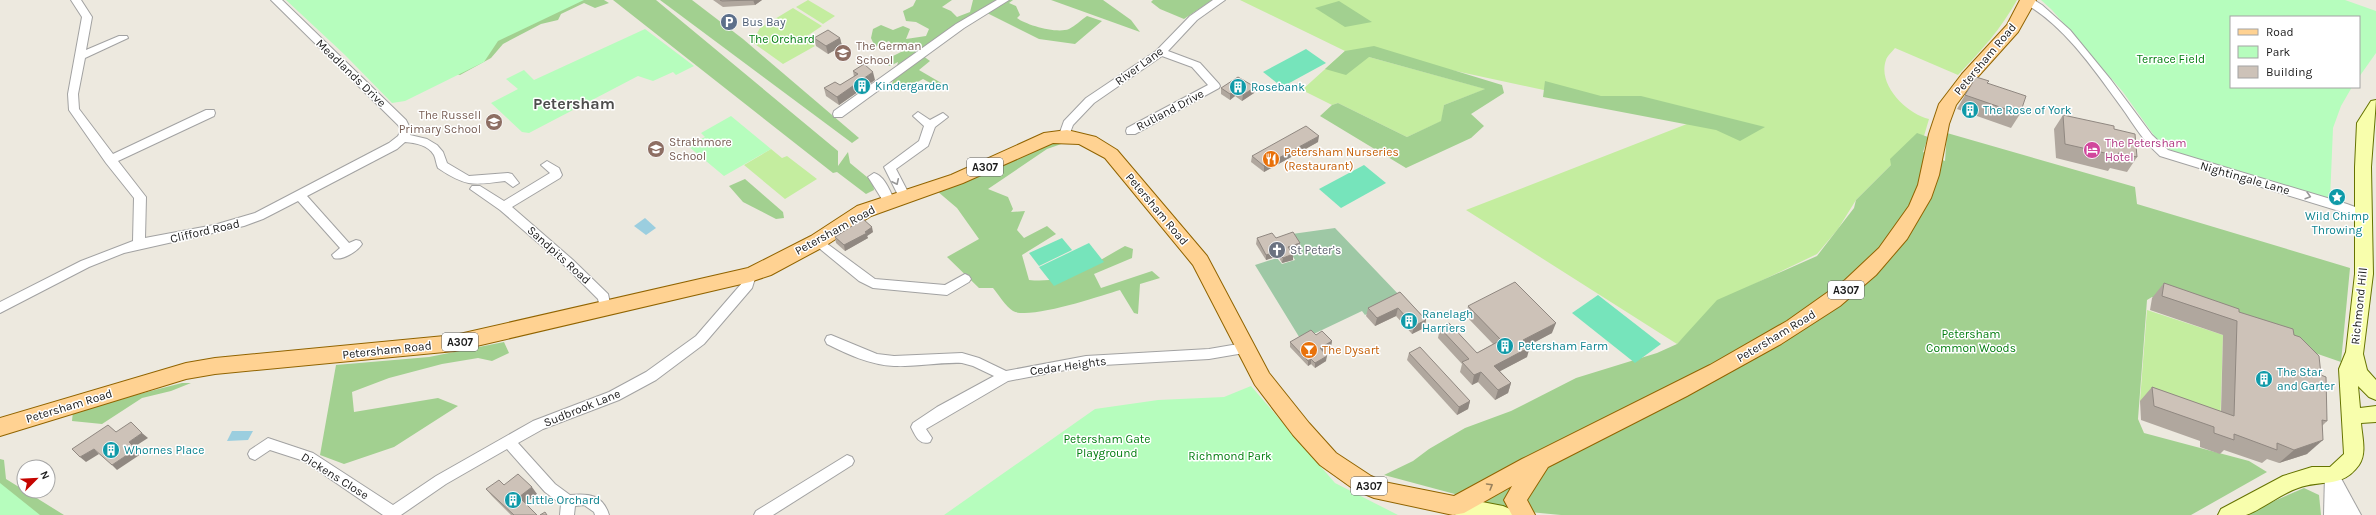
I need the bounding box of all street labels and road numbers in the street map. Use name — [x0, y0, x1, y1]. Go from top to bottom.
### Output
street label: Petersham Road — [1951, 20, 2019, 98]
street label: Meadlands Drive — [313, 36, 389, 110]
street label: River Lane — [1112, 44, 1166, 88]
street label: Rutland Drive — [1134, 86, 1206, 134]
road number: A307 — [967, 158, 1003, 176]
street label: Nightingale Lane — [2199, 159, 2291, 197]
street label: Petersham Road — [1123, 170, 1191, 248]
street label: Petersham Road — [792, 202, 878, 258]
street label: Clifford Road — [169, 216, 241, 246]
street label: Sandpits Road — [525, 223, 593, 287]
street label: Richmond Hill — [2348, 267, 2370, 345]
road number: A307 — [1828, 281, 1864, 299]
street label: Petersham Road — [1734, 307, 1818, 365]
road number: A307 — [442, 333, 478, 351]
street label: Petersham Road — [342, 338, 432, 362]
street label: Cedar Heights — [1029, 354, 1107, 378]
street label: Petersham Road — [24, 386, 114, 426]
street label: Sudbrook Lane — [542, 386, 622, 430]
street label: Dickens Close — [299, 450, 371, 502]
road number: A307 — [1351, 477, 1387, 495]

